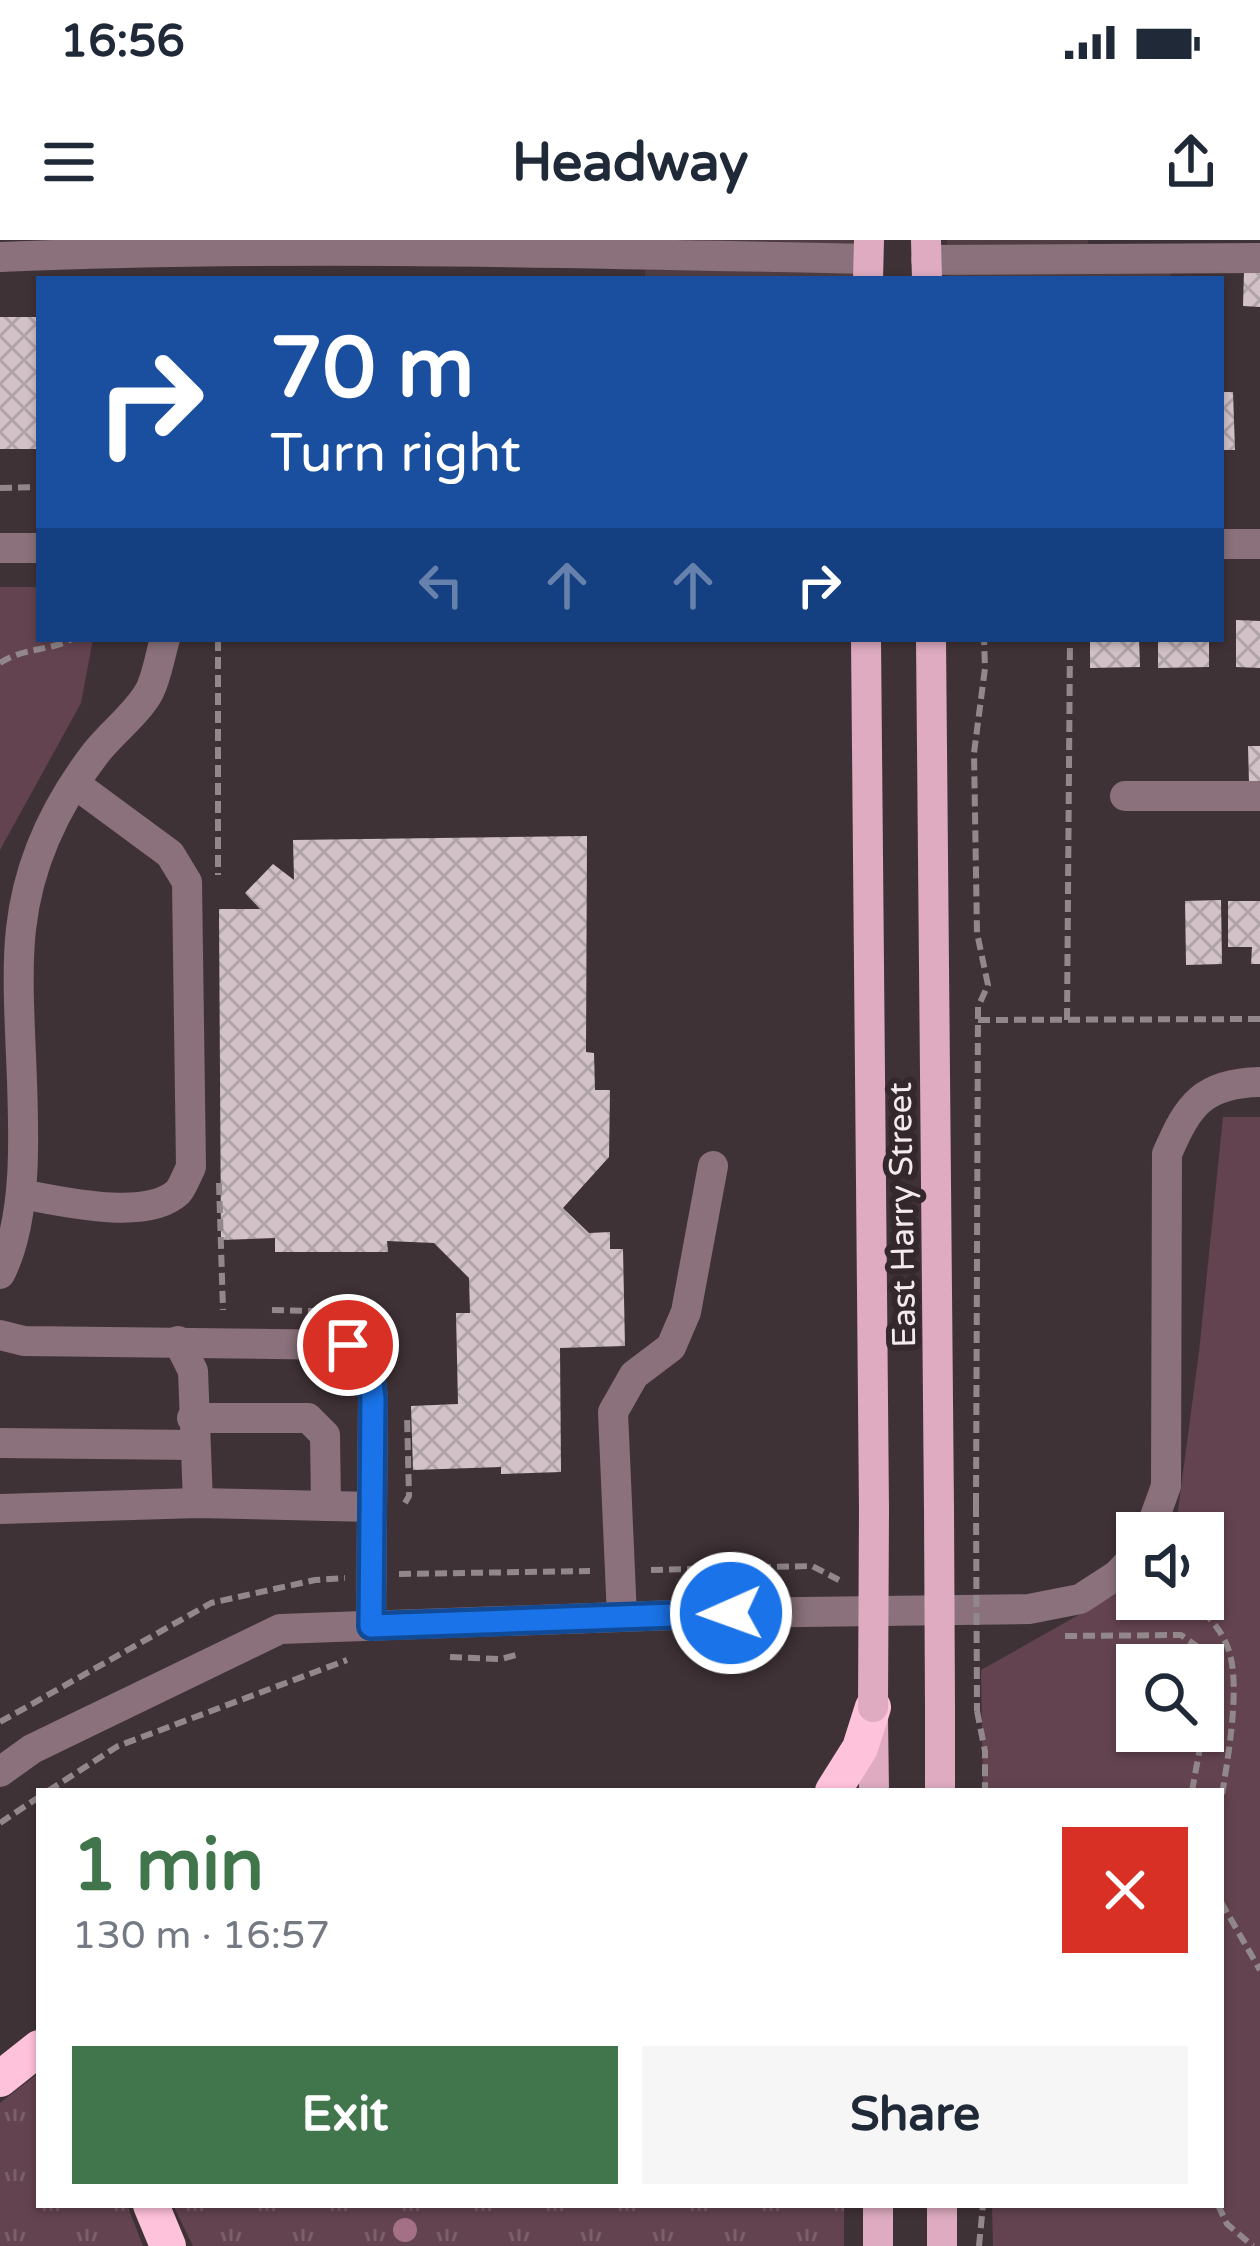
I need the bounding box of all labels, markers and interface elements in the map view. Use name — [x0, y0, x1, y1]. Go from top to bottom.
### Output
text: 16:56 — [60, 15, 185, 69]
icon: menu — [36, 129, 102, 195]
icon: share — [1158, 129, 1224, 195]
text: Headway — [512, 130, 748, 195]
text: 70 m — [270, 319, 474, 420]
icon: right — [72, 324, 228, 480]
text: Turn right — [270, 421, 521, 486]
icon: left — [408, 552, 474, 618]
icon: ahead — [534, 552, 600, 618]
icon: ahead — [660, 552, 726, 618]
icon: right — [786, 552, 852, 618]
street label: East Harry Street — [881, 1082, 924, 1348]
pin — [297, 1294, 399, 1396]
icon: arrive — [315, 1312, 381, 1378]
map controls — [1116, 1512, 1224, 1752]
button: sound — [1116, 1512, 1224, 1620]
position arrow — [668, 1550, 794, 1676]
button: search — [1116, 1644, 1224, 1752]
text: 1 min — [72, 1823, 264, 1910]
button: close — [1062, 1827, 1188, 1953]
text: 130 m · 16:57 — [72, 1912, 330, 1959]
button: Exit — [72, 2046, 618, 2184]
button: Share — [642, 2046, 1188, 2184]

